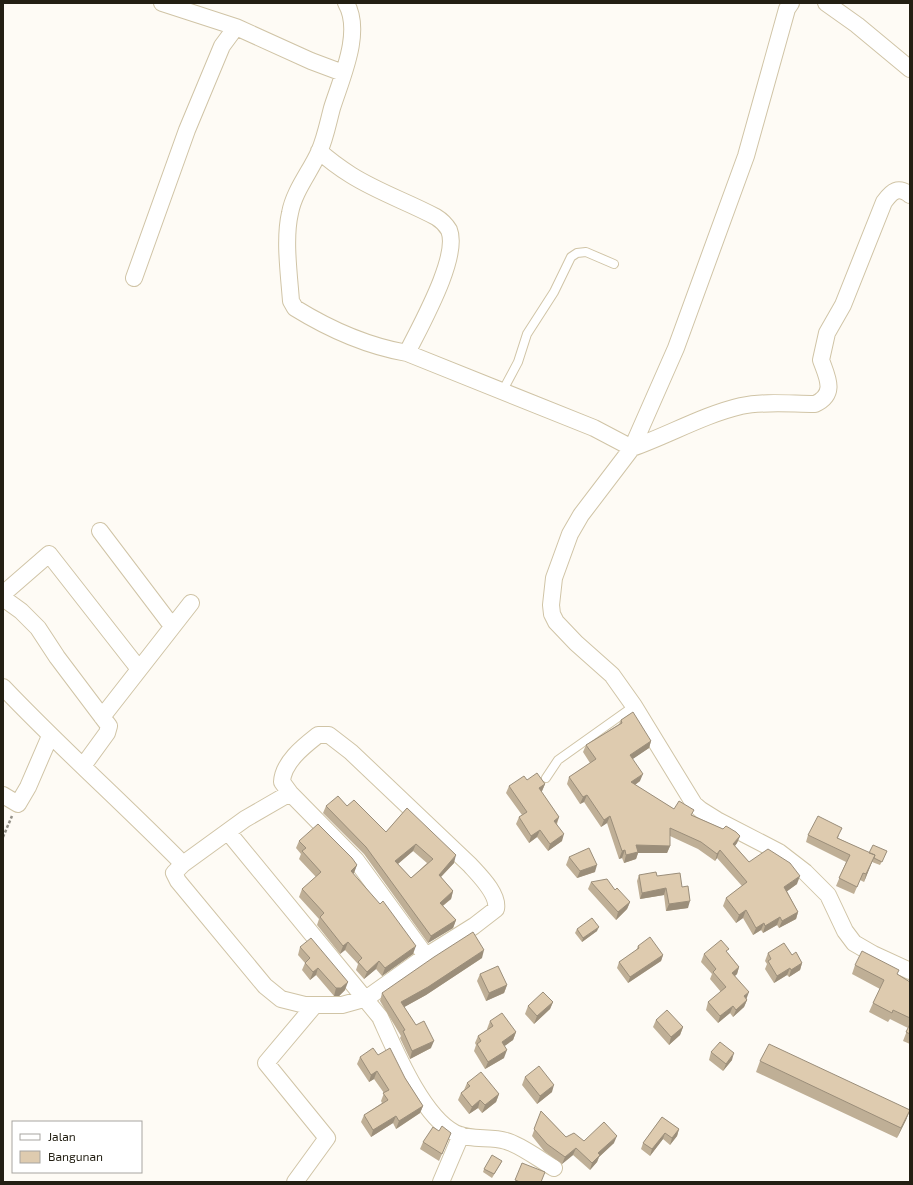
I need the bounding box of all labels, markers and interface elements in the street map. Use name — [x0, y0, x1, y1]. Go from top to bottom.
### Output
legend — [12, 1121, 142, 1173]
text: Jalan — [48, 1129, 76, 1143]
text: Bangunan — [48, 1149, 103, 1163]

